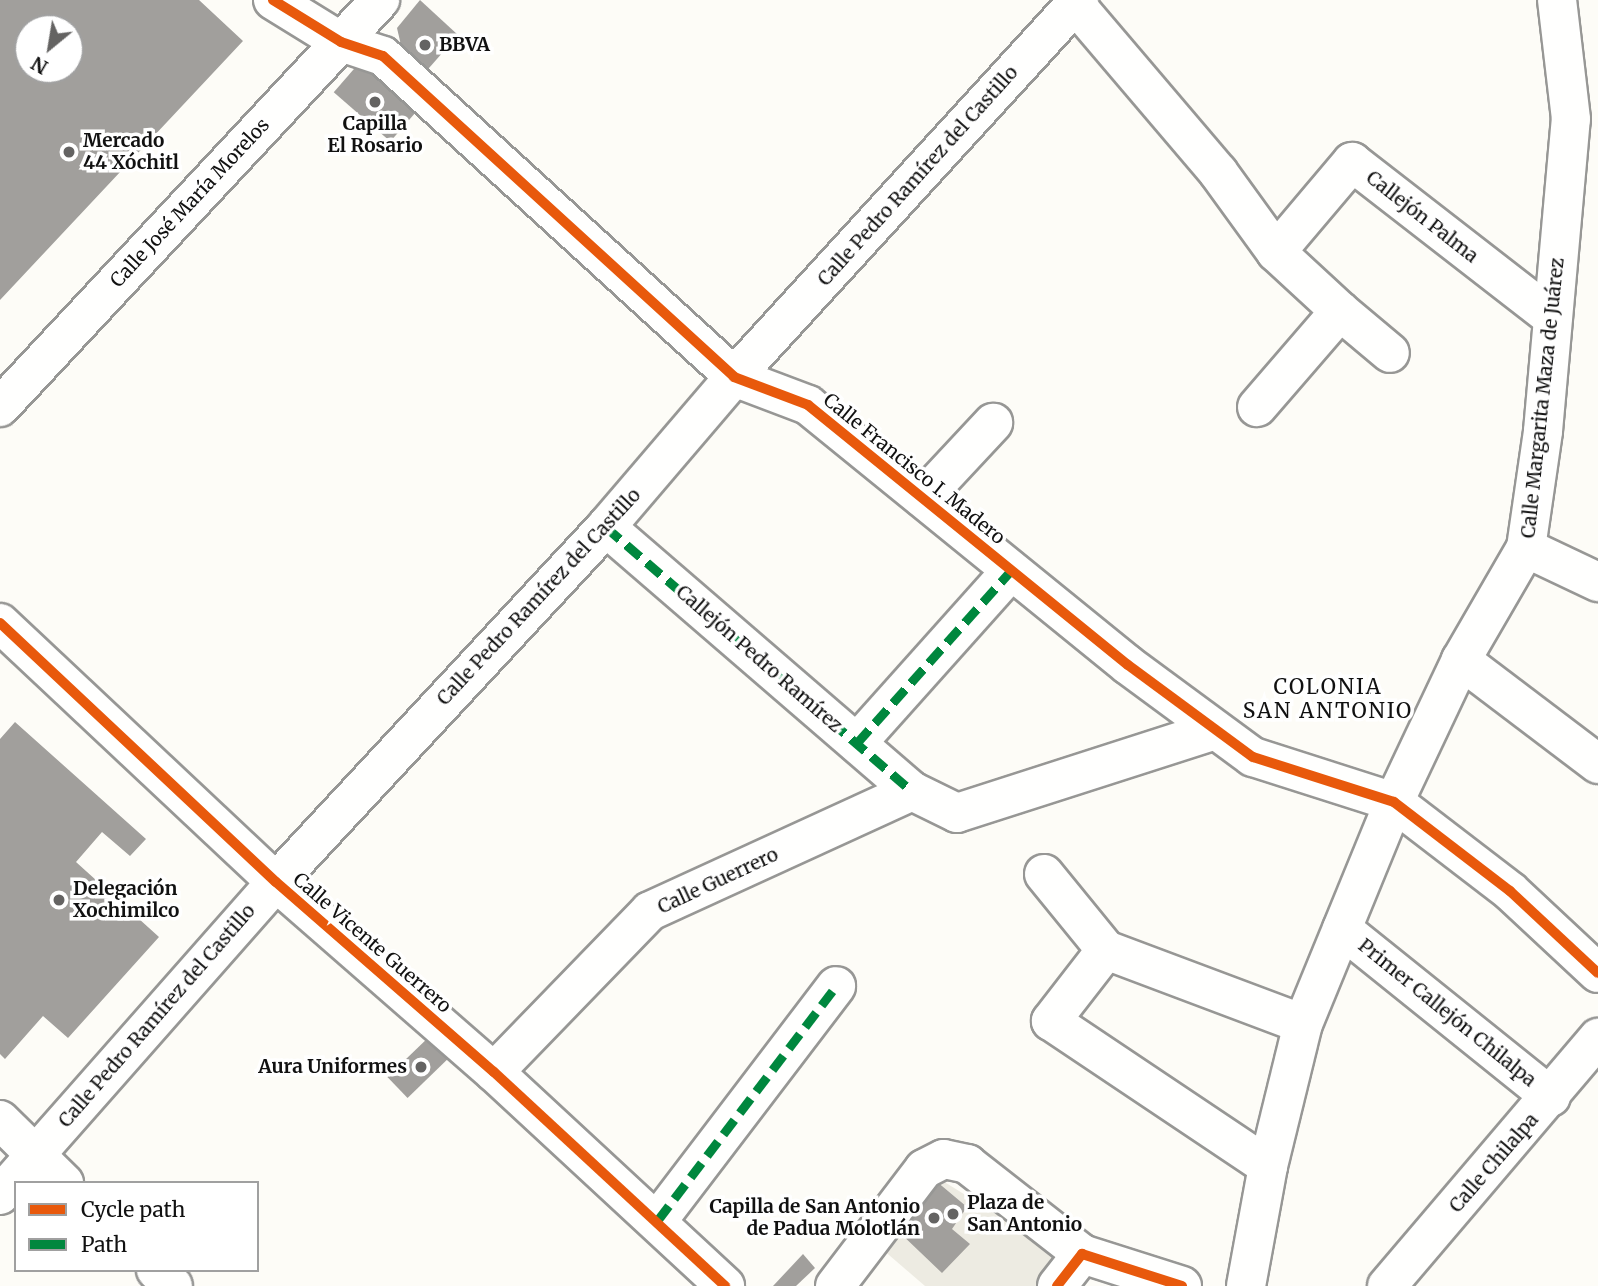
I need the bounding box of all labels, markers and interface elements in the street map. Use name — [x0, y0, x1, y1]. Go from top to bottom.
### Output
north arrow — [14, 14, 84, 84]
place label: BBVA — [439, 34, 490, 56]
marker: BBVA — [417, 37, 433, 53]
text: N — [27, 51, 52, 80]
street label: Calle Pedro Ramírez del Castillo — [813, 61, 1023, 291]
marker: Capilla El Rosario — [367, 94, 383, 110]
place label: Capilla El Rosario — [327, 113, 423, 157]
street label: Calle José María Morelos — [106, 114, 274, 292]
place label: Mercado 44 Xóchitl — [83, 130, 179, 174]
marker: Mercado 44 Xóchitl — [61, 144, 77, 160]
street label: Callejón Palma — [1362, 166, 1482, 268]
street label: Calle Margarita Maza de Juárez — [1517, 257, 1569, 539]
street label: Calle Francisco I. Madero — [819, 389, 1009, 549]
street label: Calle Pedro Ramírez del Castillo — [432, 484, 646, 710]
street label: Callejón Pedro Ramírez — [671, 581, 847, 737]
district label: COLONIA SAN ANTONIO — [1244, 674, 1412, 724]
street label: Calle Guerrero — [654, 843, 782, 919]
street label: Calle Vicente Guerrero — [288, 868, 456, 1018]
place label: Delegación Xochimilco — [73, 878, 179, 922]
marker: Delegación Xochimilco — [51, 892, 67, 908]
street label: Calle Pedro Ramírez del Castillo — [54, 900, 260, 1132]
street label: Primer Callejón Chilalpa — [1354, 934, 1540, 1092]
place label: Aura Uniformes — [258, 1056, 407, 1078]
marker: Aura Uniformes — [413, 1059, 429, 1075]
street label: Calle Chilalpa — [1445, 1109, 1543, 1217]
legend — [14, 1181, 259, 1272]
place label: Plaza de San Antonio — [967, 1192, 1082, 1236]
text: Cycle path — [81, 1196, 185, 1223]
place label: Capilla de San Antonio de Padua Molotlán — [709, 1196, 920, 1240]
marker: Plaza de San Antonio — [945, 1206, 961, 1222]
marker: Capilla de San Antonio de Padua Molotlán — [926, 1210, 942, 1226]
text: Path — [81, 1231, 127, 1258]

